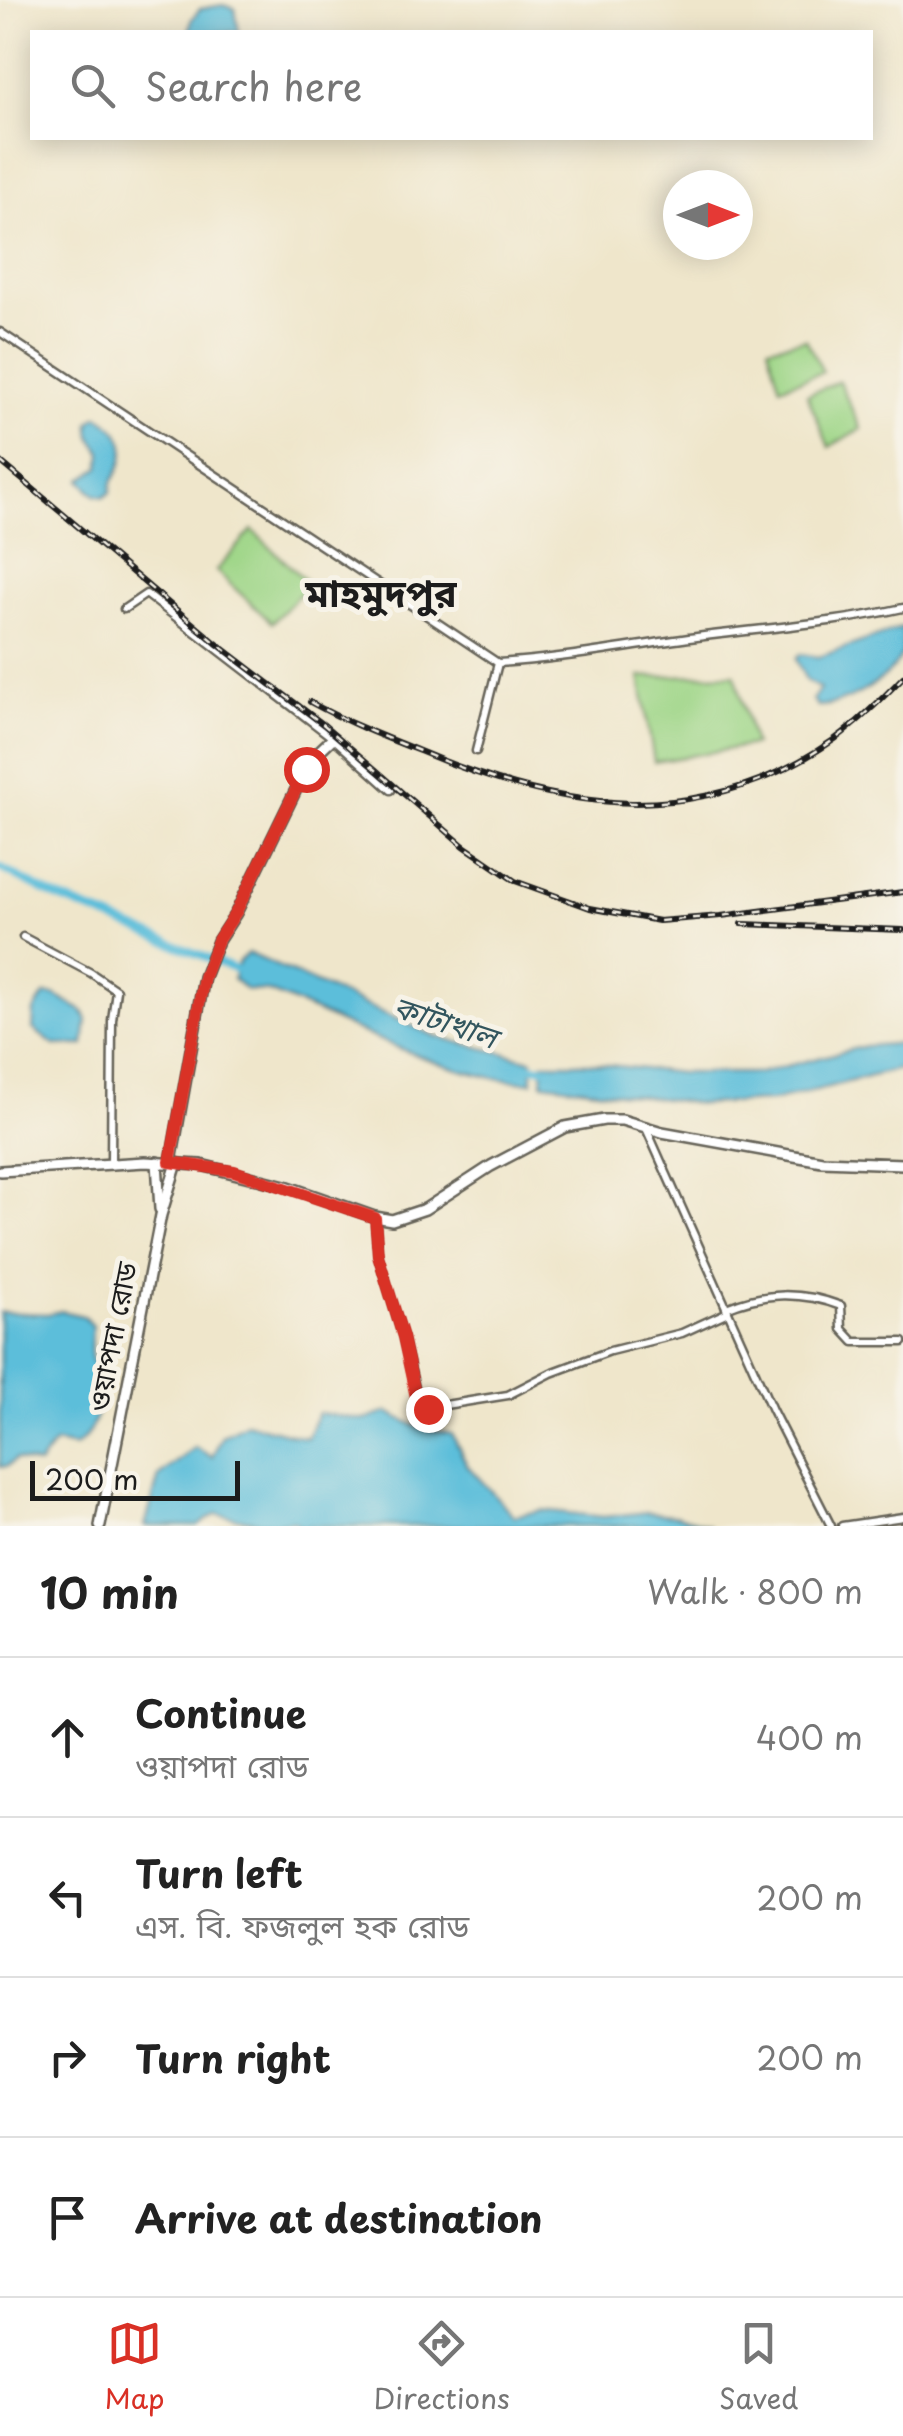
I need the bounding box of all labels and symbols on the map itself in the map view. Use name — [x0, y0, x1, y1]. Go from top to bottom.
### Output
north arrow — [663, 170, 753, 260]
district label: মাহমুদপুর — [304, 563, 458, 620]
route start — [284, 747, 330, 793]
water label: কাটাখাল — [388, 983, 508, 1060]
street label: ওয়াপদা রোড — [76, 1257, 147, 1415]
route end — [406, 1387, 452, 1433]
scale bar — [30, 1456, 240, 1500]

